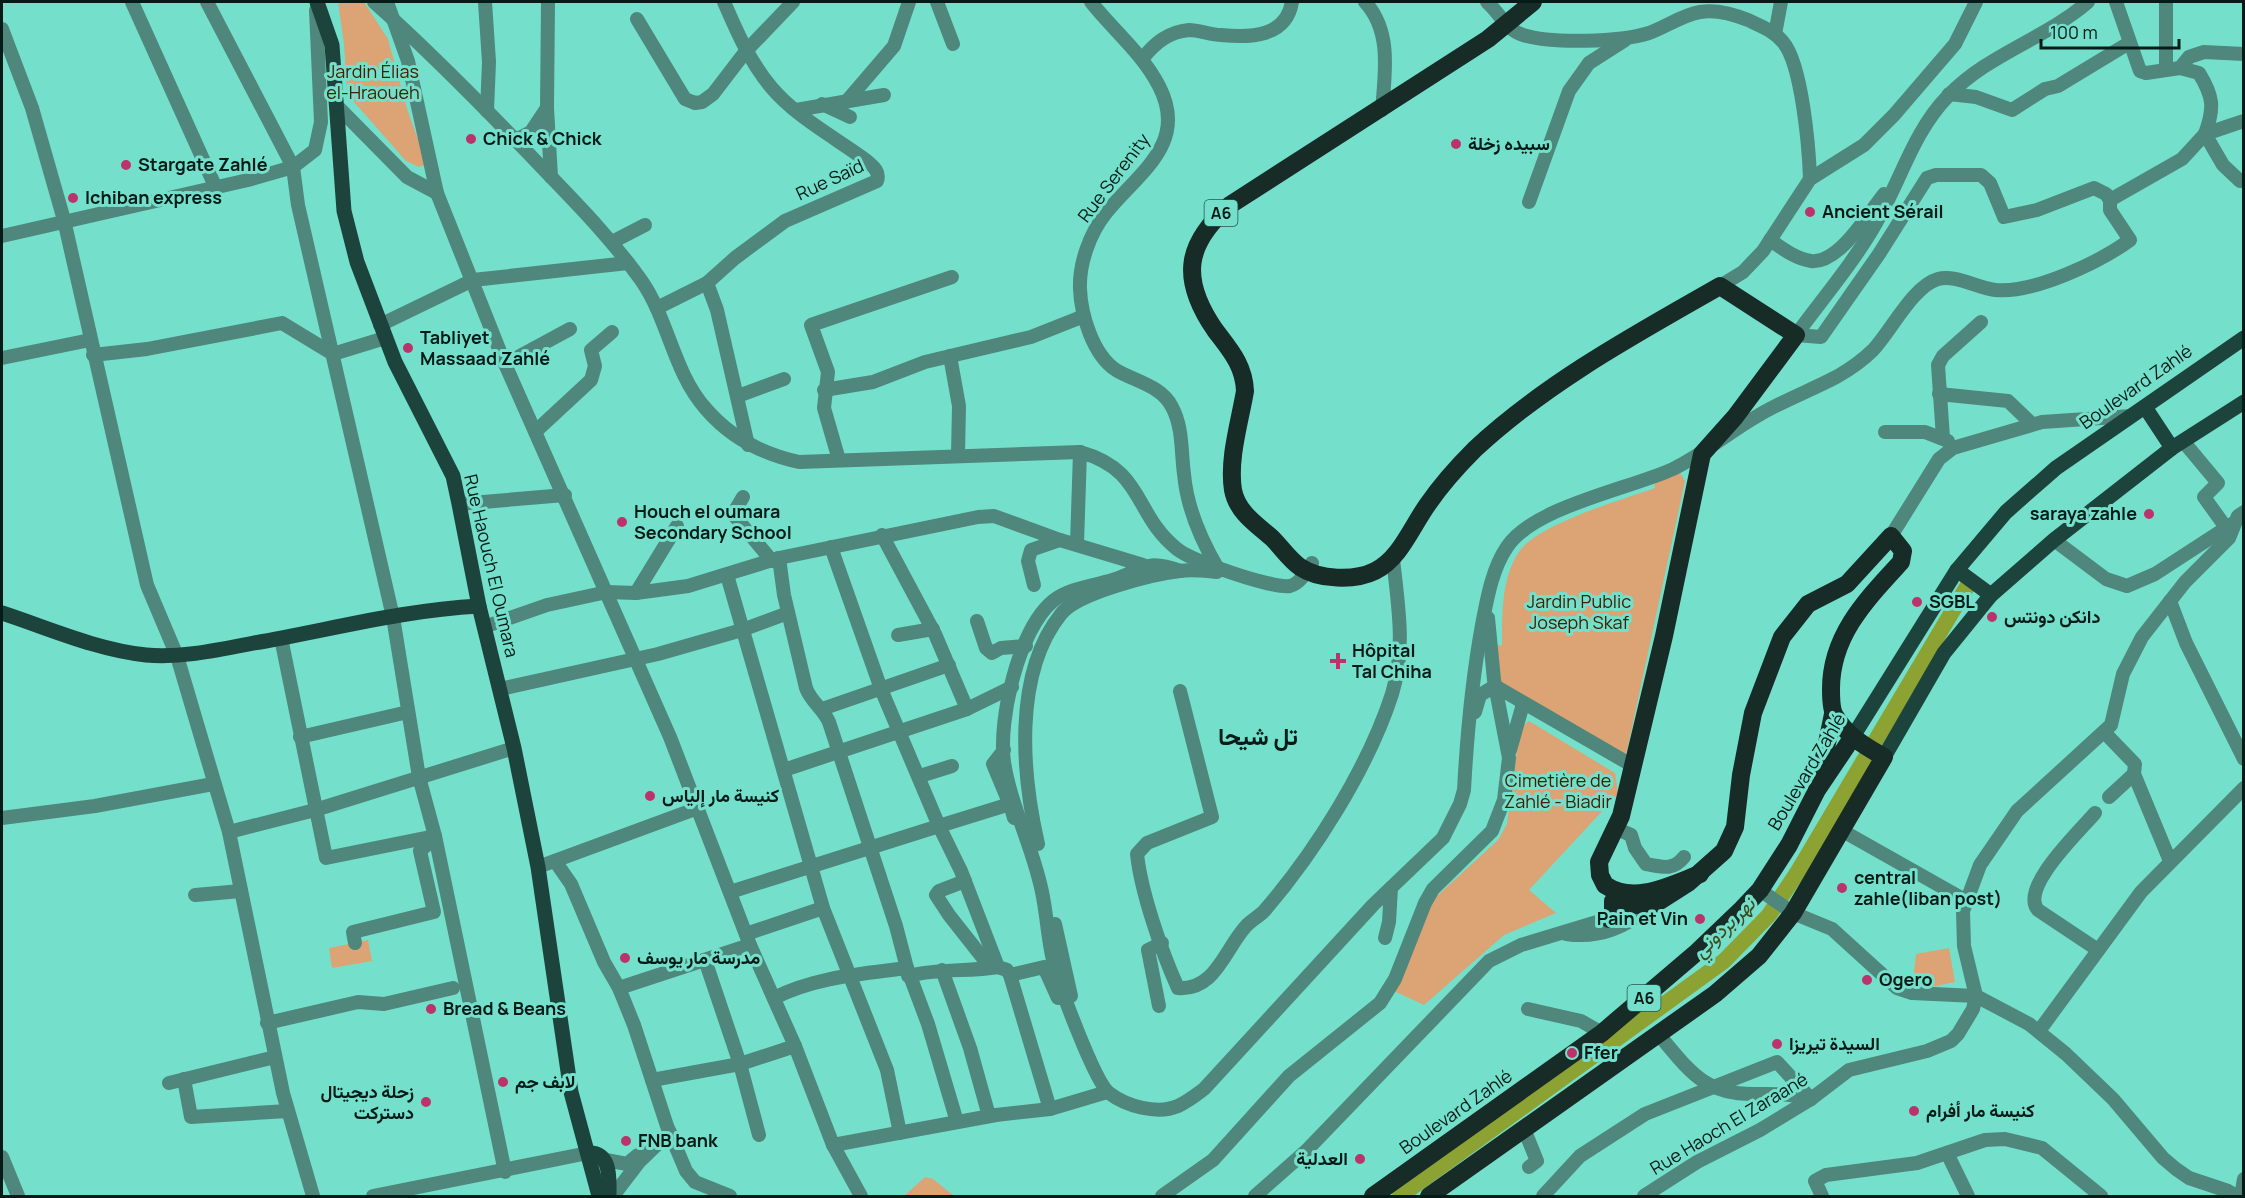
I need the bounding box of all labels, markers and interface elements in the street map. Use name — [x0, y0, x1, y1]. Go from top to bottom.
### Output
scale bar — [2041, 12, 2179, 50]
text: 100 m — [2050, 20, 2098, 44]
park label: Jardin Élias el-Hraoueh — [326, 59, 420, 104]
place label: Chick & Chick — [483, 126, 603, 150]
street label: Rue Serenity — [1072, 128, 1155, 227]
place label: سبيده زخلة — [1468, 131, 1550, 155]
marker: Chick & Chick — [464, 132, 478, 146]
marker: سبيده زخلة — [1449, 137, 1463, 151]
place label: Stargate Zahlé — [138, 152, 268, 176]
street label: Rue Saïd — [792, 153, 867, 205]
marker: Stargate Zahlé — [119, 158, 133, 172]
place label: Ichiban express — [85, 185, 222, 209]
marker: Ichiban express — [66, 191, 80, 205]
place label: Ancient Sérail — [1822, 199, 1944, 223]
road number: A6 — [1204, 200, 1238, 226]
marker: Ancient Sérail — [1803, 205, 1817, 219]
place label: Tabliyet Massaad Zahlé — [420, 325, 550, 370]
street label: Boulevard Zahlé — [2074, 338, 2197, 434]
marker: Tabliyet Massaad Zahlé — [401, 341, 415, 355]
street label: Rue Haouch El Oumara — [459, 472, 525, 660]
place label: Houch el oumara Secondary School — [634, 499, 792, 544]
place label: saraya zahle — [2030, 501, 2137, 525]
marker: saraya zahle — [2142, 507, 2156, 521]
marker: Houch el oumara Secondary School — [615, 515, 629, 529]
park label: Jardin Public Joseph Skaf — [1527, 589, 1631, 634]
place label: SGBL — [1929, 589, 1975, 613]
marker: SGBL — [1910, 595, 1924, 609]
place label: دانكن دونتس — [2004, 604, 2100, 628]
marker: دانكن دونتس — [1985, 610, 1999, 624]
place label: Hôpital Tal Chiha — [1352, 638, 1432, 683]
marker: Hôpital Tal Chiha — [1329, 652, 1347, 670]
street label: Boulevard Zahlé — [1762, 709, 1851, 834]
district label: تل شيحا — [1218, 719, 1298, 752]
park label: Cimetière de Zahlé - Biadir — [1504, 768, 1612, 813]
place label: كنيسة مار إلياس — [662, 783, 779, 808]
marker: كنيسة مار إلياس — [643, 789, 657, 803]
place label: central zahle(liban post) — [1854, 865, 2002, 910]
marker: central zahle(liban post) — [1835, 881, 1849, 895]
water label: نهر بردوني — [1687, 889, 1764, 966]
place label: Pain et Vin — [1597, 906, 1688, 930]
marker: Pain et Vin — [1693, 912, 1707, 926]
place label: مدرسة مار يوسف — [637, 945, 760, 969]
marker: مدرسة مار يوسف — [618, 951, 632, 965]
place label: Ogero — [1879, 967, 1933, 991]
marker: Ogero — [1860, 973, 1874, 987]
road number: A6 — [1628, 985, 1660, 1011]
place label: Bread & Beans — [443, 996, 566, 1020]
marker: Bread & Beans — [424, 1002, 438, 1016]
place label: السيدة تيريزا — [1789, 1031, 1880, 1055]
marker: السيدة تيريزا — [1770, 1037, 1784, 1051]
place label: Ffer — [1584, 1040, 1618, 1064]
marker: Ffer — [1565, 1046, 1579, 1060]
street label: Boulevard Zahlé — [1394, 1063, 1517, 1159]
street label: Rue Haoch El Zaraané — [1645, 1067, 1812, 1180]
place label: لابف جم — [515, 1069, 575, 1094]
marker: لابف جم — [496, 1075, 510, 1089]
place label: زحلة ديجيتال دستركت — [320, 1079, 414, 1124]
marker: زحلة ديجيتال دستركت — [419, 1095, 433, 1109]
place label: كنيسة مار أفرام — [1926, 1098, 2035, 1123]
marker: كنيسة مار أفرام — [1907, 1104, 1921, 1118]
place label: FNB bank — [638, 1128, 719, 1152]
marker: FNB bank — [619, 1134, 633, 1148]
place label: العدلية — [1296, 1146, 1348, 1170]
marker: العدلية — [1353, 1152, 1367, 1166]

